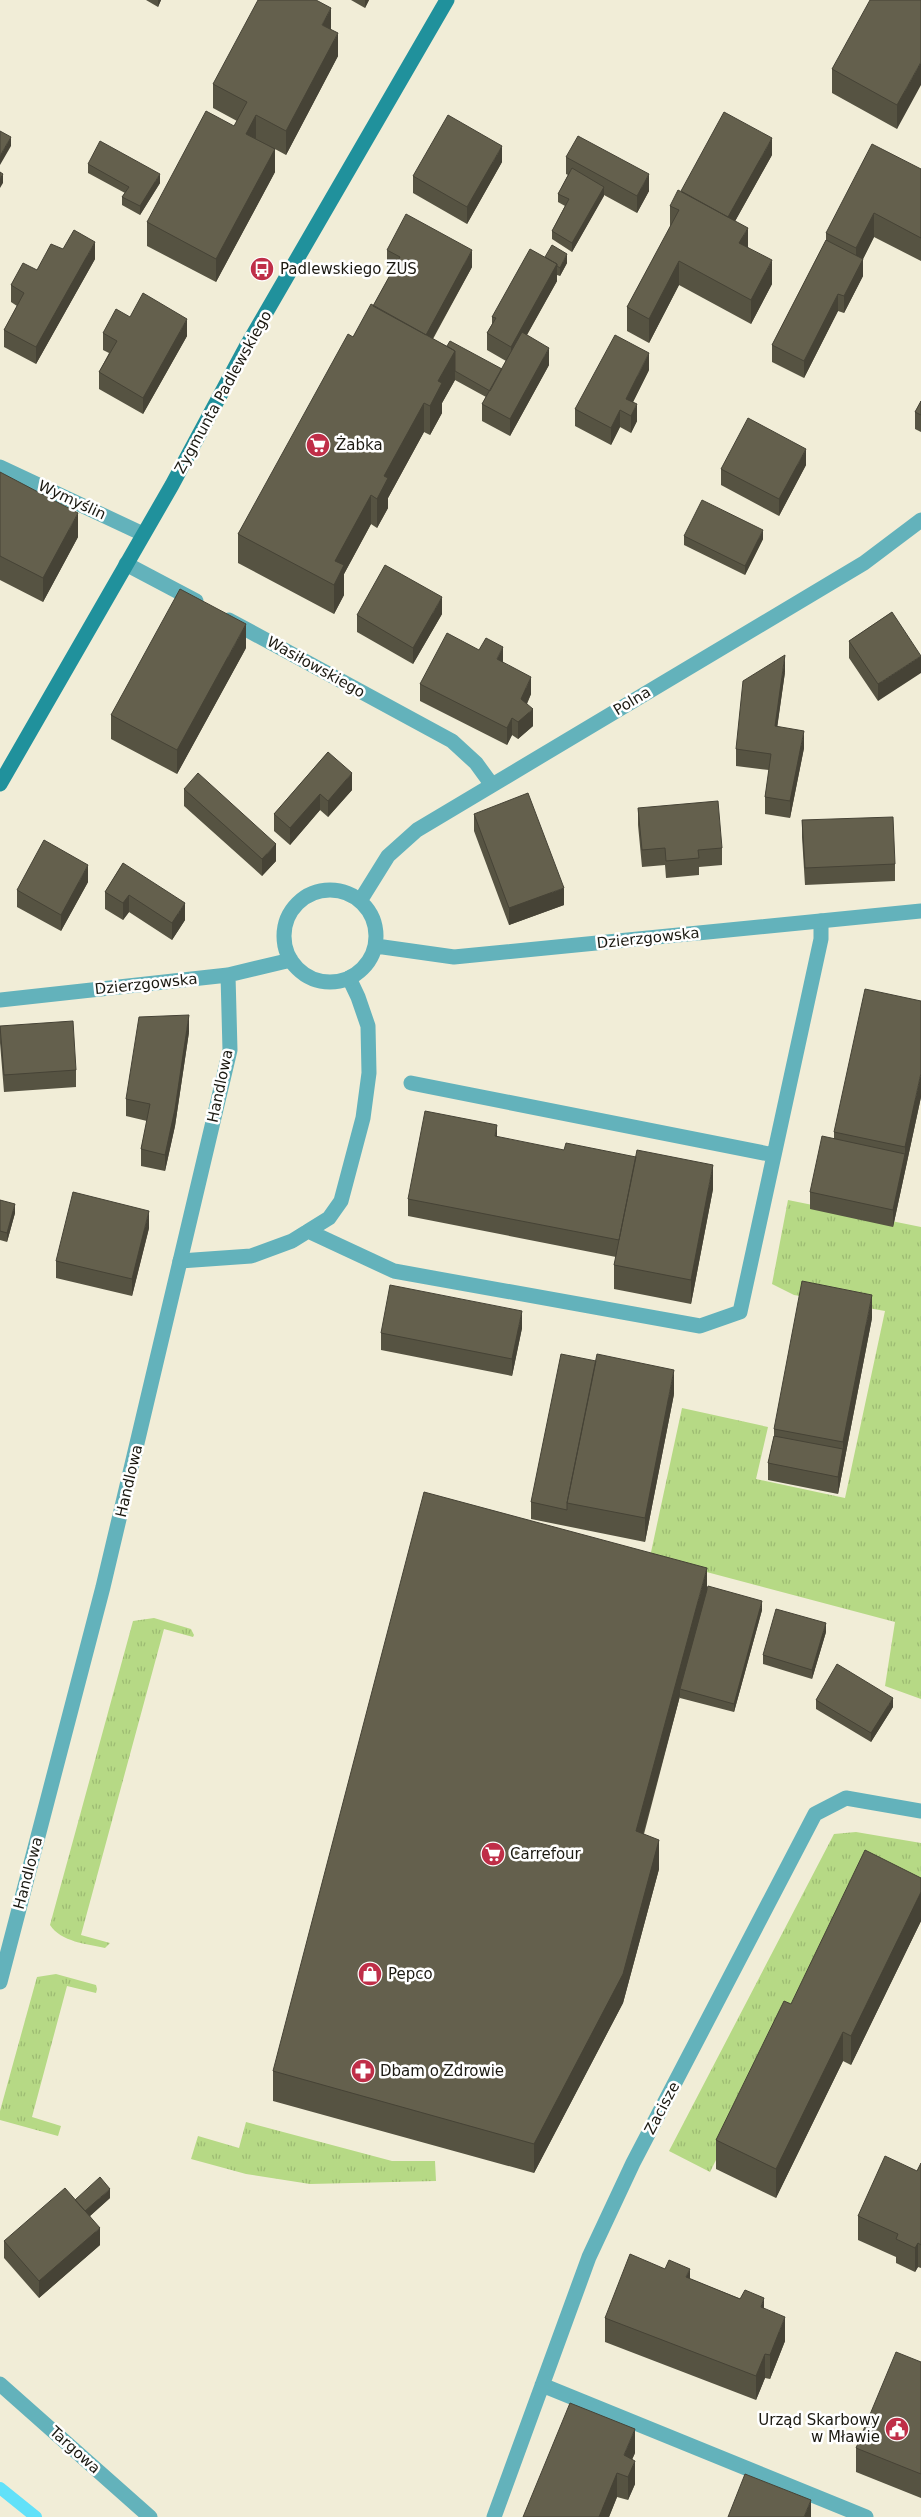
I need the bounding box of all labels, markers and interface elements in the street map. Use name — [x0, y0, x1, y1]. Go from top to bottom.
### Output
bus stop icon: Padlewskiego ZUS — [249, 256, 275, 282]
place label: Padlewskiego ZUS — [280, 260, 417, 278]
street label: Zygmunta Padlewskiego — [171, 307, 275, 477]
supermarket icon: Żabka — [305, 432, 331, 458]
place label: Żabka — [336, 435, 383, 454]
street label: Wymyślin — [35, 477, 109, 523]
street label: Wasiłowskiego — [264, 633, 368, 701]
street label: Polna — [610, 683, 654, 719]
street label: Dzierzgowska — [596, 924, 700, 952]
street label: Dzierzgowska — [94, 970, 198, 998]
street label: Handlowa — [203, 1048, 237, 1124]
street label: Handlowa — [112, 1443, 146, 1519]
street label: Handlowa — [10, 1835, 46, 1911]
supermarket icon: Carrefour — [480, 1841, 506, 1867]
place label: Carrefour — [510, 1845, 582, 1863]
shop icon: Pepco — [357, 1961, 383, 1987]
place label: Pepco — [388, 1965, 433, 1983]
pharmacy icon: Dbam o Zdrowie — [350, 2058, 376, 2084]
place label: Dbam o Zdrowie — [380, 2062, 504, 2080]
street label: Zacisze — [641, 2079, 683, 2137]
place label: Urząd Skarbowy w Mławie — [758, 2411, 880, 2446]
public building icon: Urząd Skarbowy w Mławie — [884, 2416, 910, 2442]
street label: Targowa — [45, 2422, 104, 2477]

